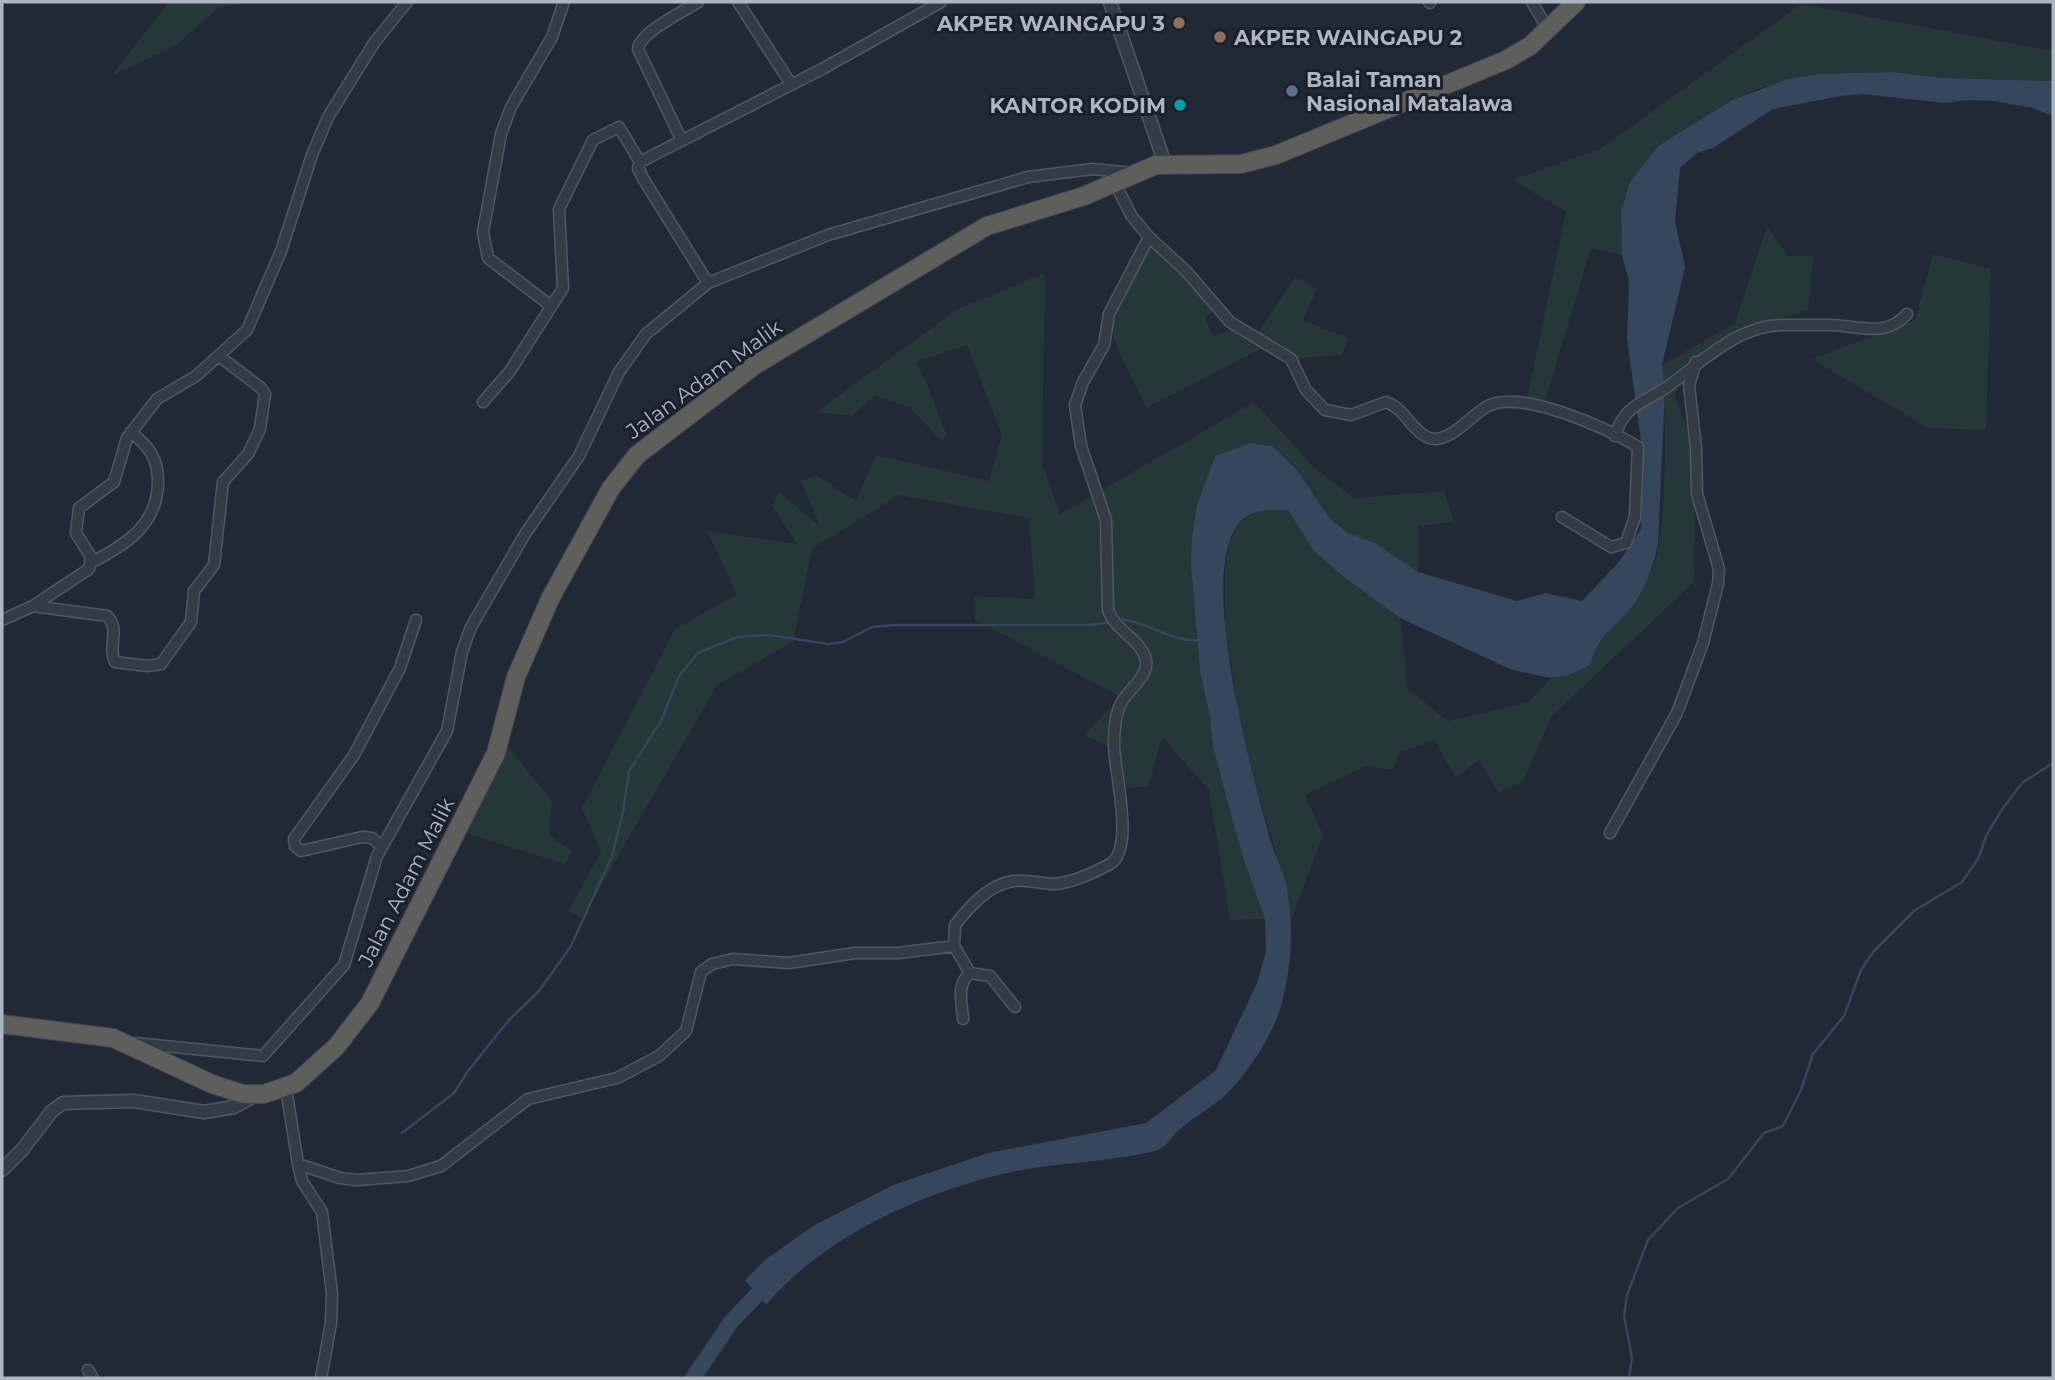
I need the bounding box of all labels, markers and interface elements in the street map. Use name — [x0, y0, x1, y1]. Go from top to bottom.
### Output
place label: AKPER WAINGAPU 3 — [936, 11, 1165, 36]
marker: AKPER WAINGAPU 3 — [1171, 15, 1187, 31]
place label: AKPER WAINGAPU 2 — [1233, 25, 1462, 50]
marker: AKPER WAINGAPU 2 — [1212, 29, 1228, 45]
place label: Balai Taman Nasional Matalawa — [1306, 67, 1513, 116]
marker: Balai Taman Nasional Matalawa — [1284, 83, 1300, 99]
place label: KANTOR KODIM — [989, 93, 1166, 118]
marker: KANTOR KODIM — [1172, 97, 1188, 113]
street label: Jalan Adam Malik — [620, 314, 787, 444]
street label: Jalan Adam Malik — [352, 793, 460, 972]

